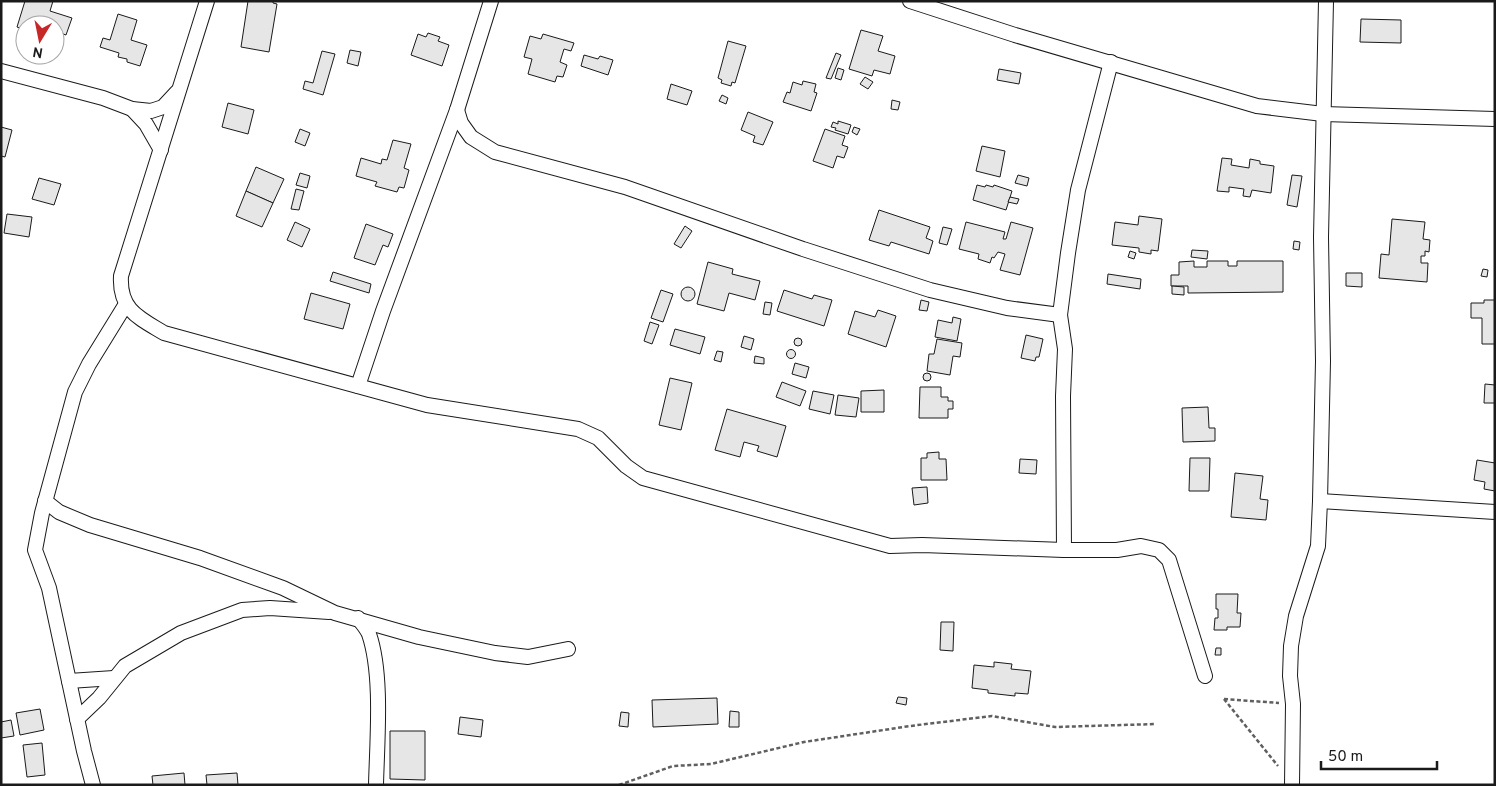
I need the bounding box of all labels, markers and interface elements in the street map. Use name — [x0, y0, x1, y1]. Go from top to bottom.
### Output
north arrow — [15, 15, 65, 65]
text: N — [32, 42, 44, 61]
scale bar — [1321, 738, 1437, 770]
text: 50 m — [1328, 748, 1363, 767]

